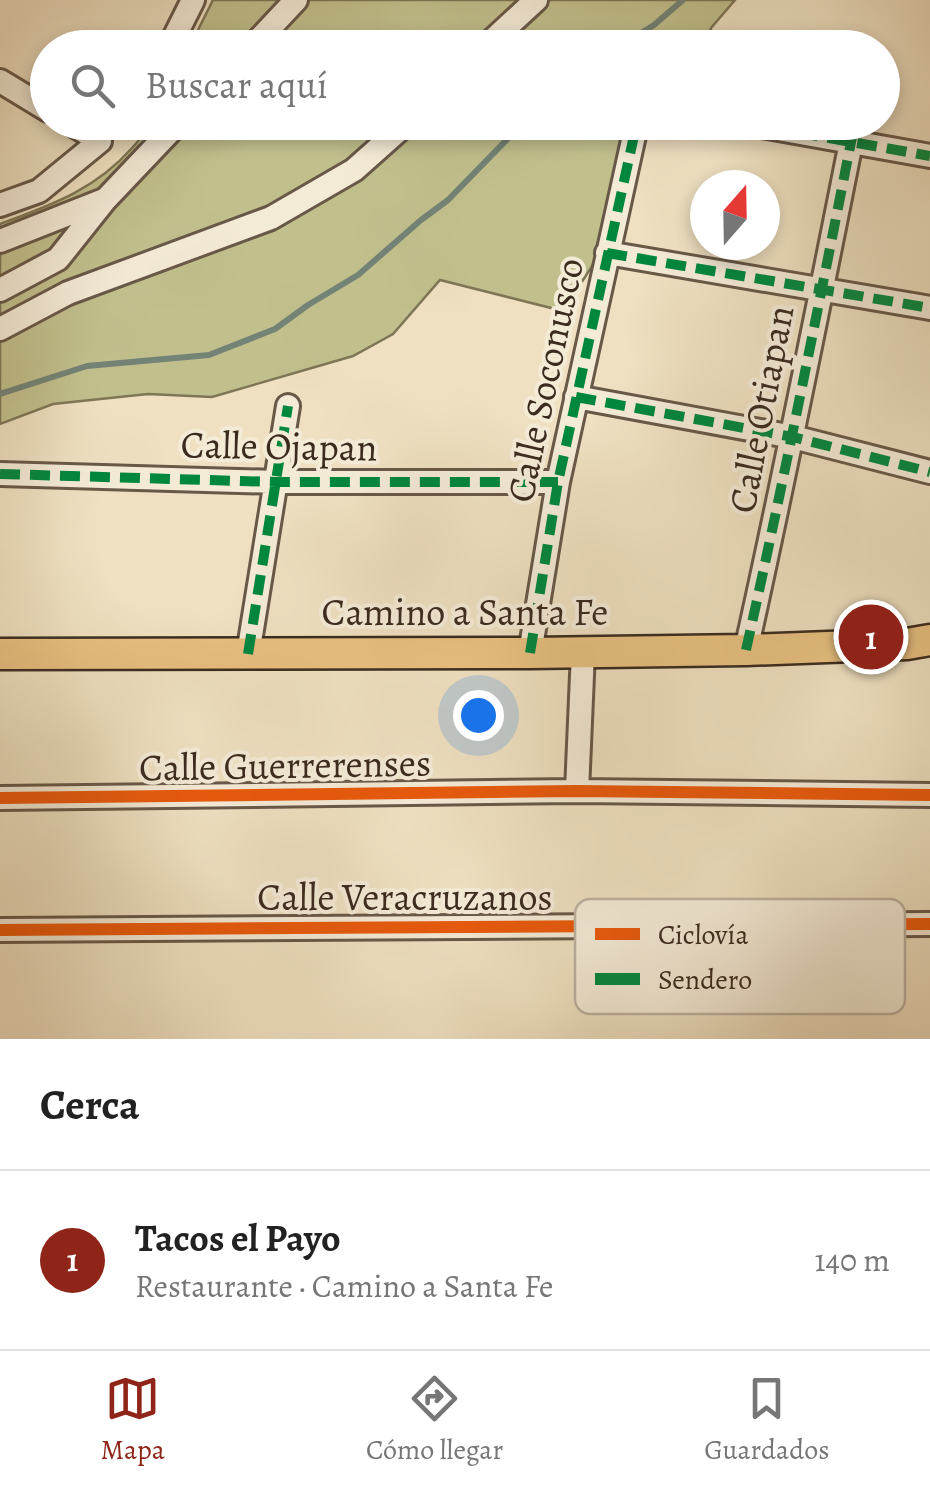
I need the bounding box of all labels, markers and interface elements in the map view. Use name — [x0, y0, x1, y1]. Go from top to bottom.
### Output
search box — [30, 30, 900, 140]
icon: search — [65, 58, 120, 113]
text: Buscar aquí — [145, 59, 328, 111]
north arrow — [690, 170, 780, 260]
street label: Calle Soconusco — [494, 253, 596, 507]
street label: Calle Otiapan — [715, 301, 807, 517]
street label: Calle Ojapan — [180, 418, 378, 474]
street label: Camino a Santa Fe — [322, 586, 608, 638]
pin: 1 — [838, 600, 904, 674]
your location — [453, 690, 504, 741]
street label: Calle Guerrerenses — [139, 736, 431, 794]
street label: Calle Veracruzanos — [257, 871, 553, 923]
legend — [575, 899, 905, 1014]
text: Ciclovía — [658, 916, 748, 954]
text: Sendero — [658, 961, 752, 999]
text: Cerca — [40, 1076, 139, 1133]
text: Tacos el Payo — [135, 1212, 341, 1264]
text: 1 — [67, 1238, 78, 1282]
text: 140 m — [815, 1238, 890, 1282]
text: Restaurante · Camino a Santa Fe — [135, 1264, 553, 1308]
tab: Mapa — [101, 1371, 165, 1469]
tab: Cómo llegar — [366, 1371, 503, 1469]
tab: Guardados — [704, 1371, 829, 1469]

